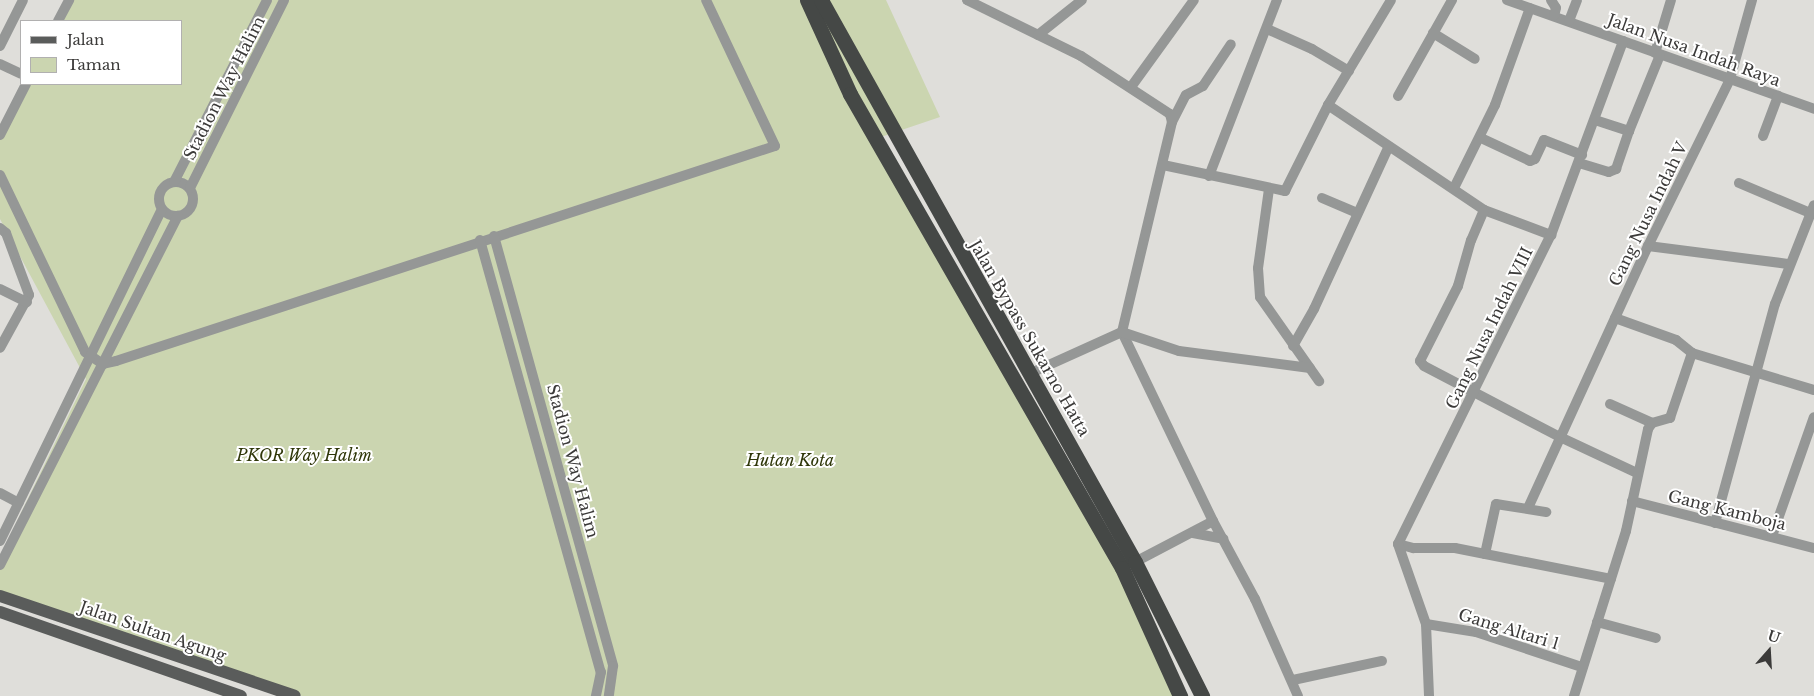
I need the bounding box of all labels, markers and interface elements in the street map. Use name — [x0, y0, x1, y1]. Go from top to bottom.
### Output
street label: Jalan Nusa Indah Raya — [1605, 10, 1783, 90]
street label: Stadion Way Halim — [179, 12, 269, 164]
legend — [20, 20, 182, 85]
text: Jalan — [67, 30, 104, 49]
text: Taman — [67, 55, 121, 74]
street label: Gang Nusa Indah V — [1605, 138, 1691, 290]
street label: Jalan Bypass Sukarno Hatta — [966, 236, 1094, 440]
street label: Gang Nusa Indah VIII — [1441, 243, 1537, 413]
street label: Stadion Way Halim — [543, 381, 603, 541]
park label: PKOR Way Halim — [236, 445, 372, 465]
park label: Hutan Kota — [746, 450, 834, 470]
street label: Gang Kamboja — [1666, 486, 1788, 534]
street label: Jalan Sultan Agung — [77, 597, 229, 665]
street label: Gang Altari 1 — [1456, 604, 1562, 654]
north arrow — [1744, 626, 1794, 676]
text: U — [1765, 626, 1783, 647]

